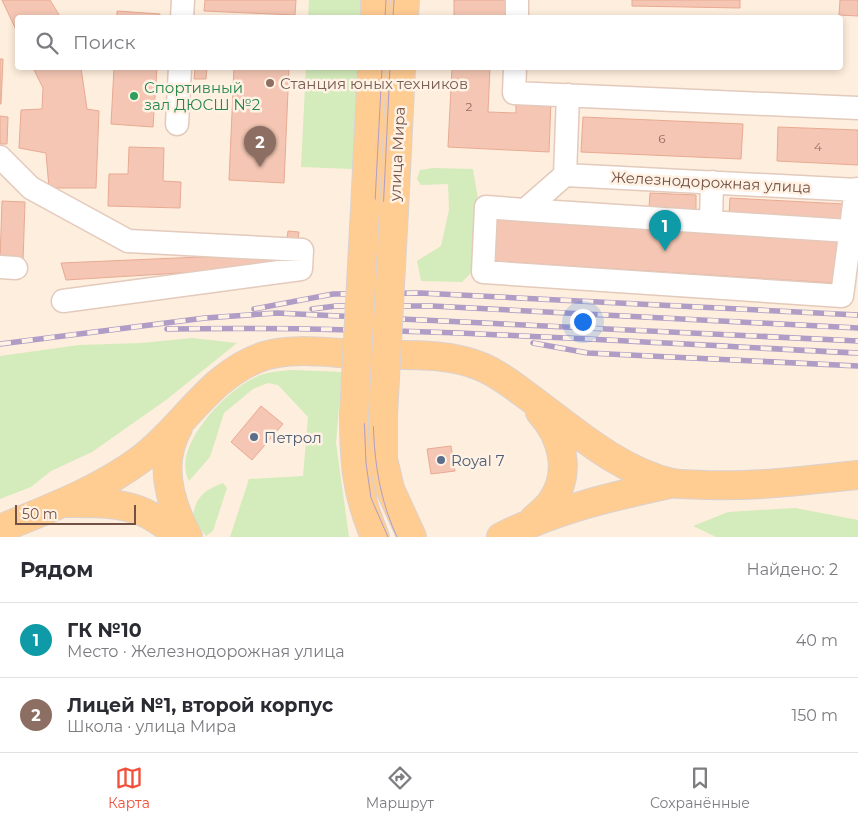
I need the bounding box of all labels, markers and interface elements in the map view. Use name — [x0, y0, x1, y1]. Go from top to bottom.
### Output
search box — [15, 15, 843, 70]
icon: search — [33, 29, 61, 57]
text: Поиск — [73, 31, 136, 54]
place label: Станция юных техников — [280, 74, 468, 93]
marker: Станция юных техников — [264, 77, 276, 89]
place label: Спортивный зал ДЮСШ №2 — [144, 78, 260, 114]
marker: Спортивный зал ДЮСШ №2 — [128, 90, 140, 102]
house number: 2 — [466, 99, 473, 114]
street label: улица Мира — [385, 106, 409, 203]
pin: 2 — [244, 126, 276, 167]
house number: 6 — [658, 131, 666, 146]
house number: 4 — [814, 139, 822, 154]
street label: Железнодорожная улица — [611, 167, 811, 197]
pin: 1 — [649, 210, 681, 251]
your location — [570, 309, 596, 335]
place label: Петрол — [264, 428, 322, 447]
marker: Петрол — [248, 431, 260, 443]
place label: Royal 7 — [451, 451, 505, 470]
marker: Royal 7 — [435, 454, 447, 466]
scale bar — [15, 502, 136, 525]
text: 50 m — [22, 505, 58, 523]
text: Рядом — [20, 557, 93, 582]
text: Найдено: 2 — [747, 560, 838, 579]
text: ГК №10 — [67, 619, 142, 642]
text: 1 — [33, 631, 39, 650]
text: 40 m — [796, 631, 838, 650]
text: Место · Железнодорожная улица — [67, 642, 344, 661]
text: Лицей №1, второй корпус — [67, 694, 333, 717]
text: 2 — [31, 706, 41, 725]
text: 150 m — [791, 706, 838, 725]
text: Школа · улица Мира — [67, 717, 236, 736]
tab: Карта — [108, 764, 150, 812]
tab: Маршрут — [366, 764, 434, 812]
tab: Сохранённые — [650, 764, 750, 812]

